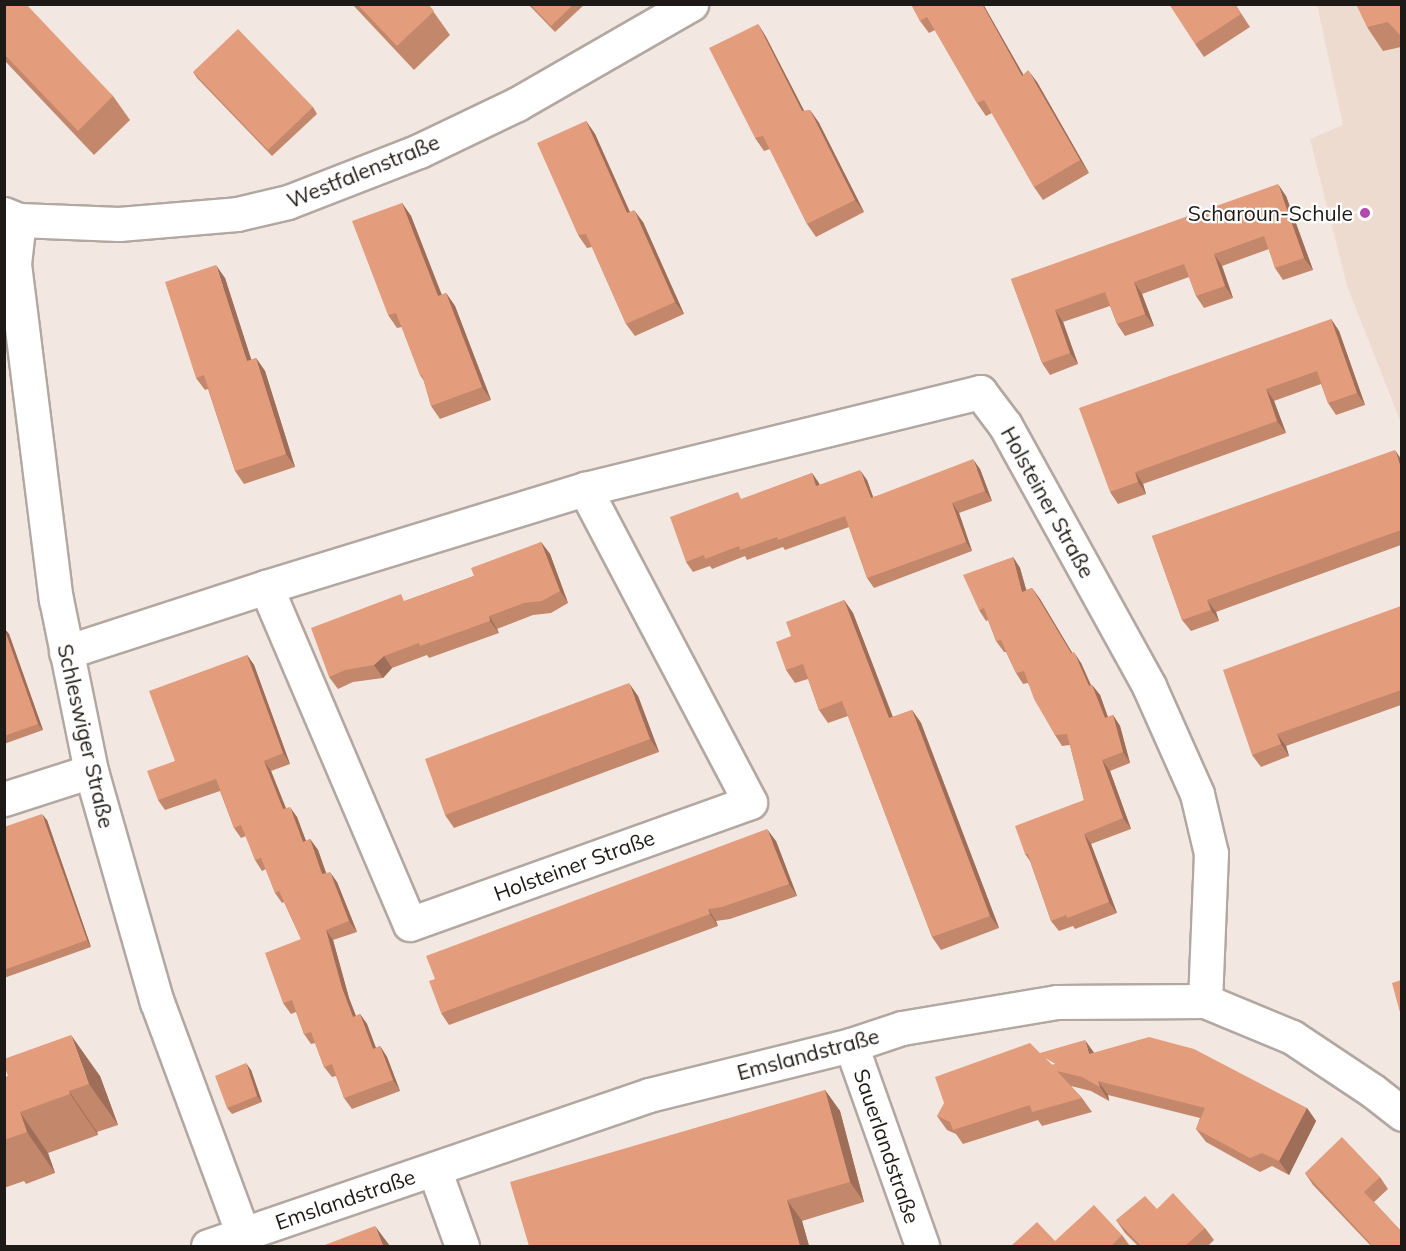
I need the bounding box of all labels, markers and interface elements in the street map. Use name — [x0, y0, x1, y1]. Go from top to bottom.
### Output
street label: Westfalenstraße — [283, 129, 443, 213]
place label: Scharoun-Schule — [1188, 200, 1353, 226]
marker: Scharoun-Schule — [1358, 206, 1372, 220]
street label: Holsteiner Straße — [996, 422, 1100, 582]
street label: Schleswiger Straße — [53, 642, 119, 830]
street label: Holsteiner Straße — [490, 824, 658, 906]
street label: Emslandstraße — [734, 1023, 882, 1085]
street label: Sauerlandstraße — [849, 1065, 925, 1227]
street label: Emslandstraße — [272, 1163, 418, 1235]

